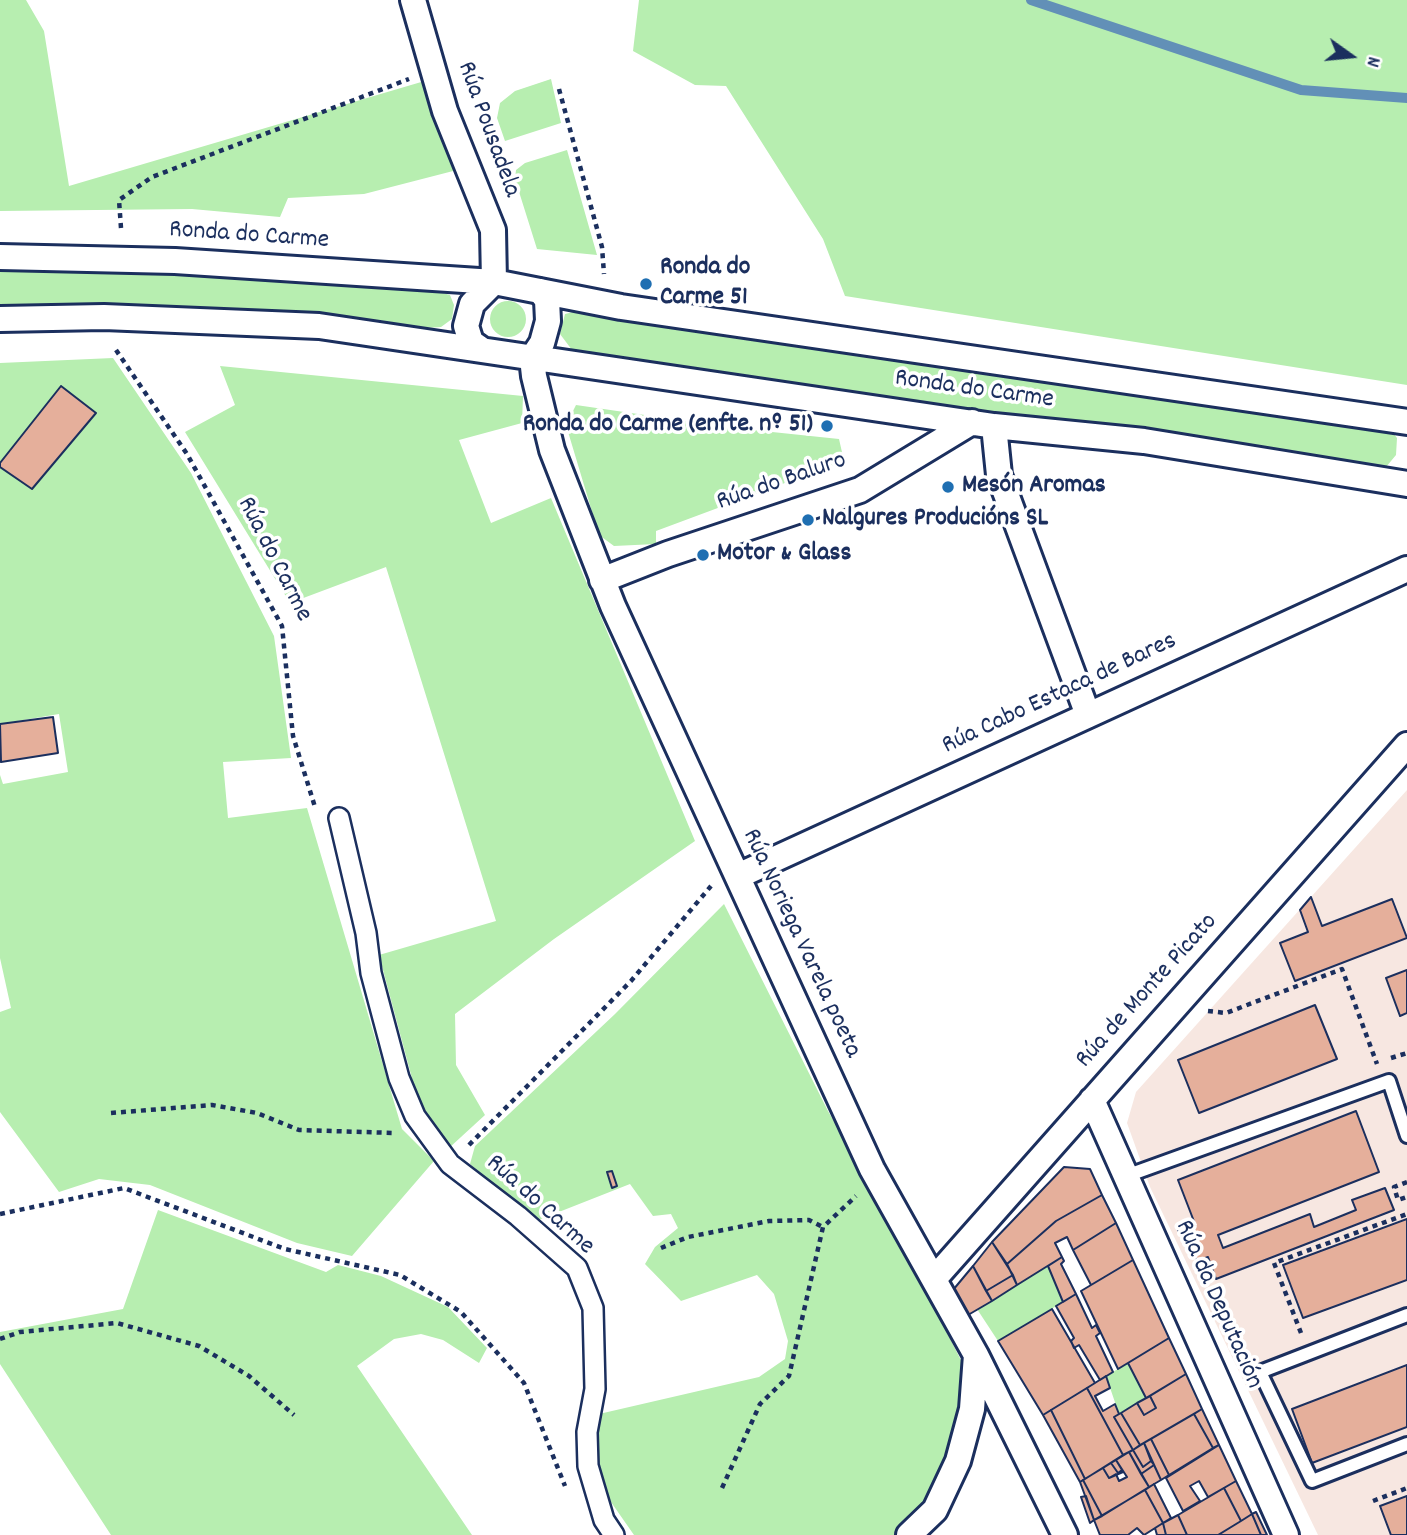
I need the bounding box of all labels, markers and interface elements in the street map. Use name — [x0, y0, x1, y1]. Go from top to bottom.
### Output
north arrow — [1316, 21, 1386, 91]
text: N — [1358, 54, 1386, 70]
street label: Rúa Pousadela — [448, 58, 526, 202]
street label: Ronda do Carme — [168, 216, 330, 258]
place label: Ronda do Carme 51 — [660, 253, 750, 314]
marker: Ronda do Carme 51 — [638, 276, 654, 292]
street label: Ronda do Carme — [892, 364, 1056, 418]
place label: Ronda do Carme (enfte. nº 51) — [523, 410, 813, 442]
marker: Ronda do Carme (enfte. nº 51) — [819, 418, 835, 434]
street label: Rúa do Baluro — [713, 446, 851, 520]
place label: Mesón Aromas — [962, 471, 1106, 503]
marker: Mesón Aromas — [940, 479, 956, 495]
street label: Rúa do Carme — [228, 492, 318, 628]
place label: Nalgures Producións SL — [822, 504, 1048, 536]
marker: Nalgures Producións SL — [800, 512, 816, 528]
place label: Motor & Glass — [717, 539, 851, 571]
marker: Motor & Glass — [695, 547, 711, 563]
street label: Rúa Cabo Estaca de Bares — [938, 627, 1182, 763]
street label: Rúa Noriega Varela poeta — [733, 825, 867, 1063]
street label: Rúa de Monte Picato — [1070, 908, 1226, 1076]
street label: Rúa do Carme — [478, 1149, 600, 1263]
street label: Rúa da Deputación — [1166, 1216, 1268, 1394]

